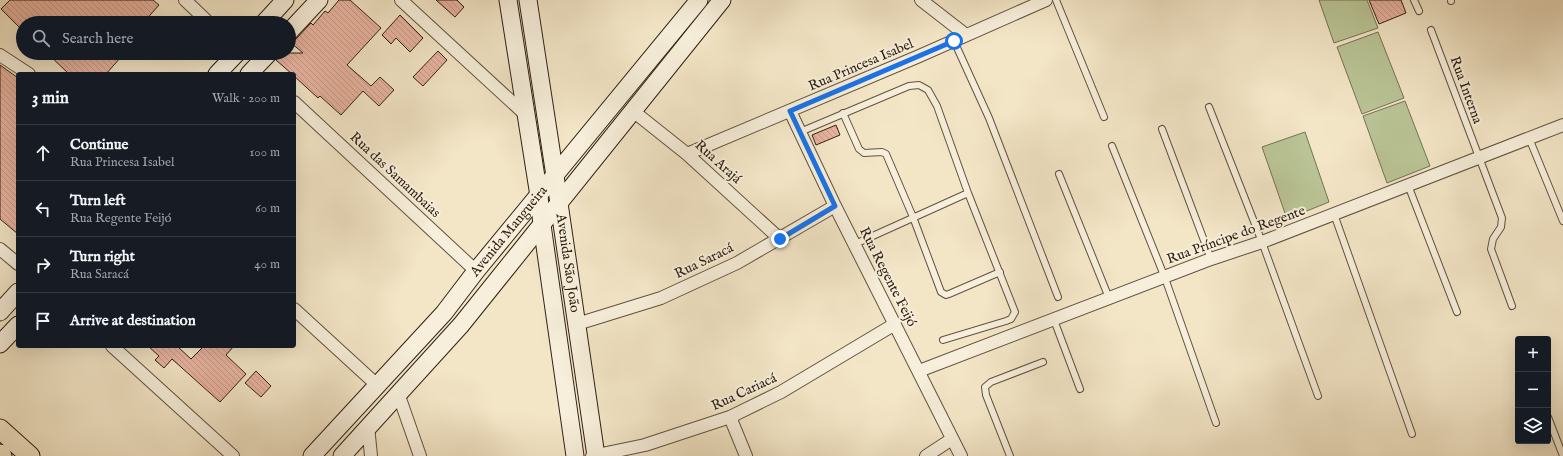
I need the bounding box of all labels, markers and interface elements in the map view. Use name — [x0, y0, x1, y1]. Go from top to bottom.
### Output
search box — [16, 16, 296, 60]
icon: search — [30, 27, 52, 49]
text: Search here — [62, 29, 133, 48]
route start — [945, 32, 963, 50]
street label: Rua Princesa Isabel — [806, 35, 916, 95]
street label: Rua Interna — [1446, 54, 1487, 127]
text: 3 min — [32, 88, 69, 109]
text: Walk · 200 m — [212, 90, 280, 107]
street label: Rua das Samambaias — [346, 128, 444, 222]
text: Continue — [70, 135, 128, 154]
street label: Rua Arajá — [691, 136, 746, 188]
icon: ahead — [32, 142, 54, 164]
text: 100 m — [250, 144, 280, 161]
text: Rua Princesa Isabel — [70, 154, 175, 171]
street label: Avenida Mangueira — [465, 181, 552, 281]
text: Turn left — [70, 191, 126, 210]
icon: left — [32, 198, 54, 220]
text: 60 m — [255, 200, 280, 217]
street label: Rua Príncipe do Regente — [1164, 201, 1308, 268]
text: Rua Regente Feijó — [70, 210, 172, 227]
street label: Avenida São João — [551, 211, 584, 314]
street label: Rua Regente Feijó — [855, 224, 921, 330]
route end — [771, 230, 789, 248]
street label: Rua Saracá — [672, 239, 737, 283]
text: Turn right — [70, 247, 135, 266]
icon: right — [32, 254, 54, 276]
text: 40 m — [254, 256, 280, 273]
text: Rua Saracá — [70, 266, 129, 283]
icon: arrive — [32, 310, 54, 332]
text: Arrive at destination — [70, 311, 196, 330]
map controls — [1515, 336, 1551, 444]
button: + — [1515, 336, 1551, 372]
street label: Rua Cariacá — [708, 369, 780, 415]
button: − — [1515, 372, 1551, 408]
button: layers — [1515, 408, 1551, 444]

